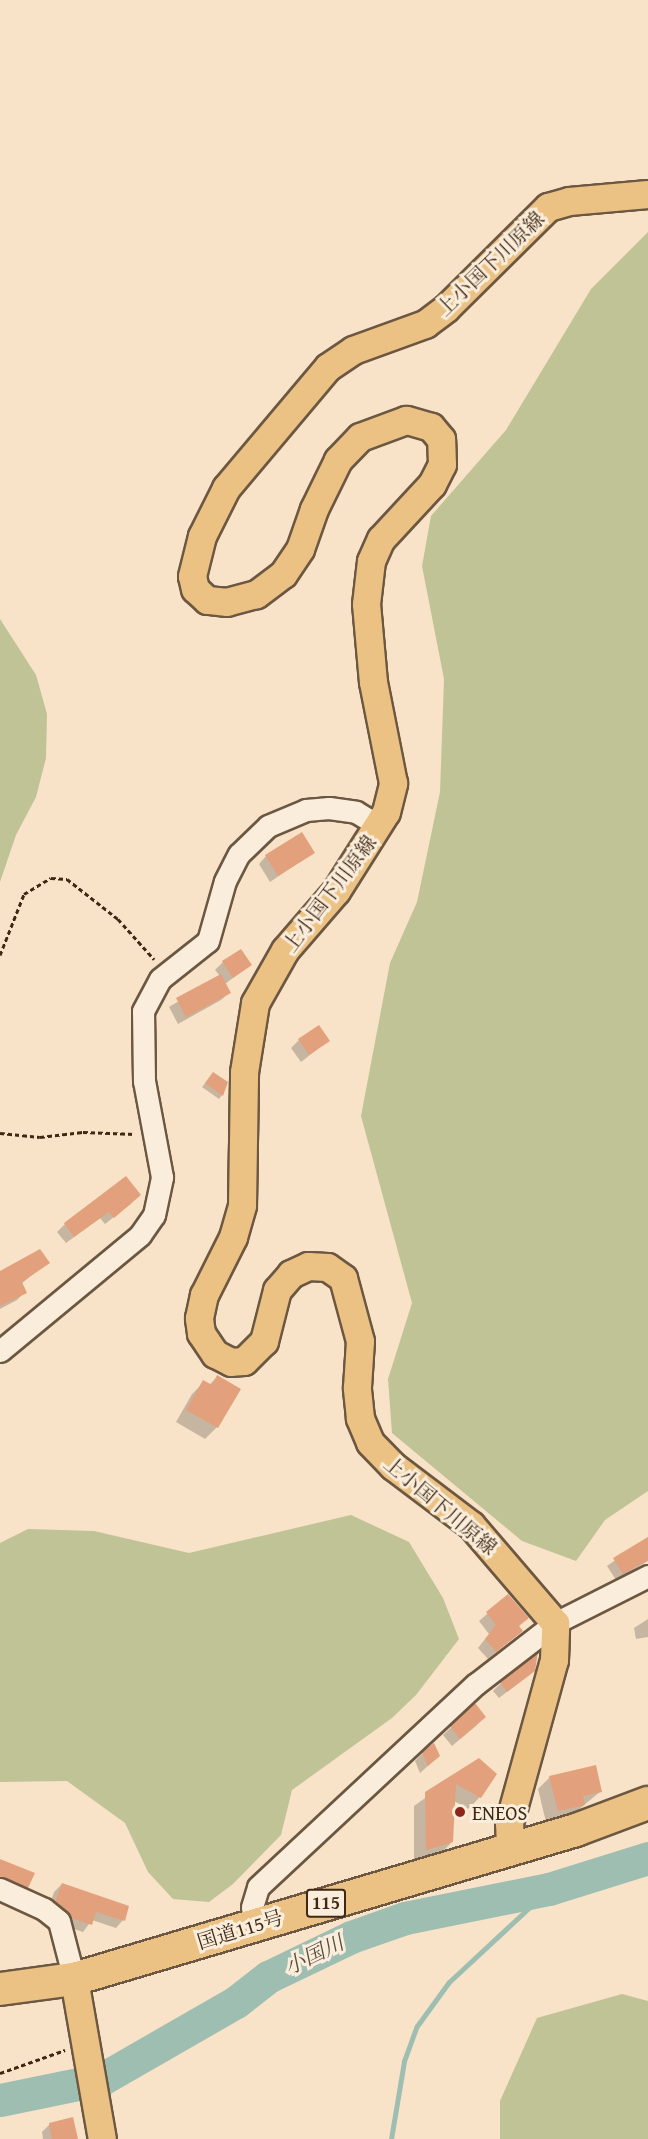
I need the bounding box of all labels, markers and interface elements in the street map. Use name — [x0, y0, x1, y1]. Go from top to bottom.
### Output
street label: 上小国下川原線 — [431, 206, 549, 320]
street label: 上小国下川原線 — [277, 830, 381, 956]
street label: 上小国下川原線 — [380, 1451, 502, 1559]
place label: ENEOS — [472, 1800, 527, 1824]
marker: ENEOS — [453, 1805, 467, 1819]
road number: 115 — [305, 1888, 347, 1918]
street label: 国道115号 — [194, 1905, 286, 1953]
water label: 小国川 — [280, 1930, 348, 1980]

